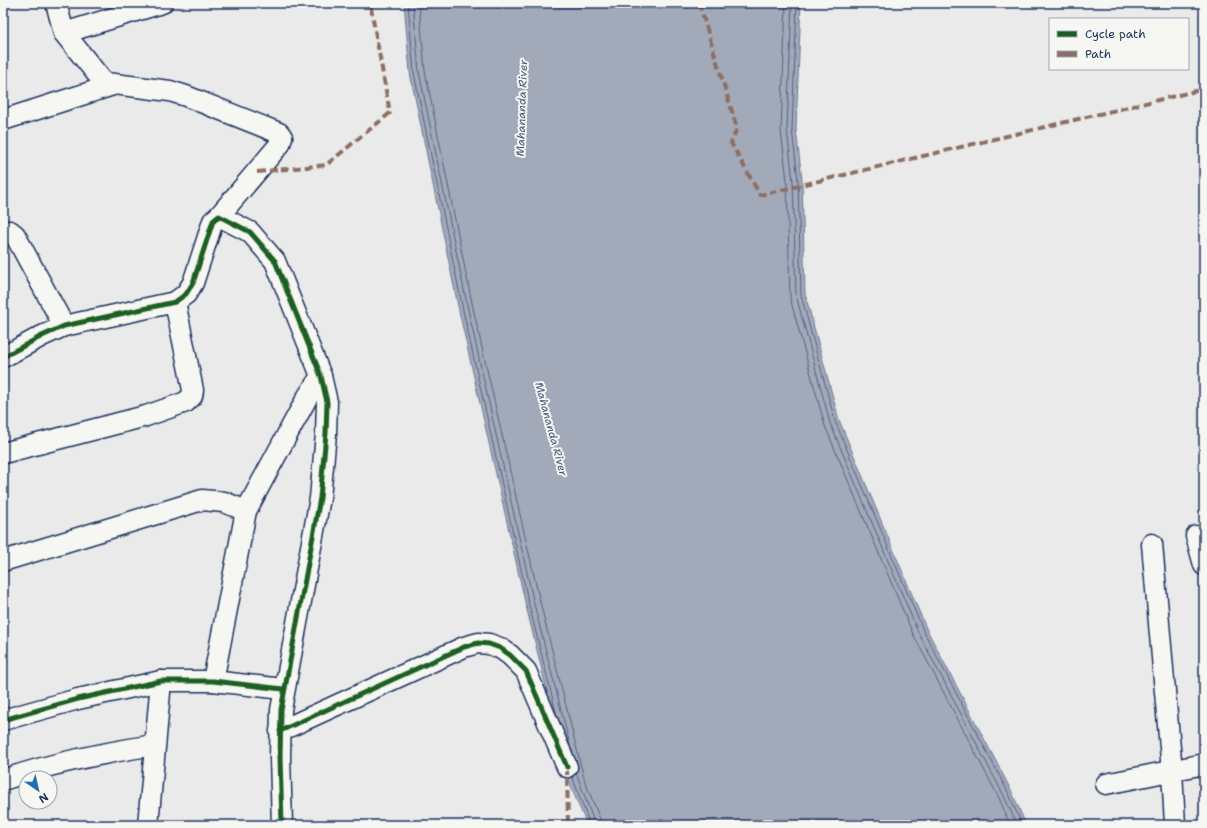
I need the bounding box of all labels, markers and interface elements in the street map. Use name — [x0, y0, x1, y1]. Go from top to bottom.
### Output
legend — [1049, 18, 1189, 70]
text: Cycle path — [1085, 26, 1146, 42]
text: Path — [1085, 46, 1111, 62]
water label: Mahananda River — [513, 59, 531, 157]
water label: Mahananda River — [531, 380, 571, 478]
north arrow — [18, 770, 58, 810]
text: N — [35, 789, 51, 807]

